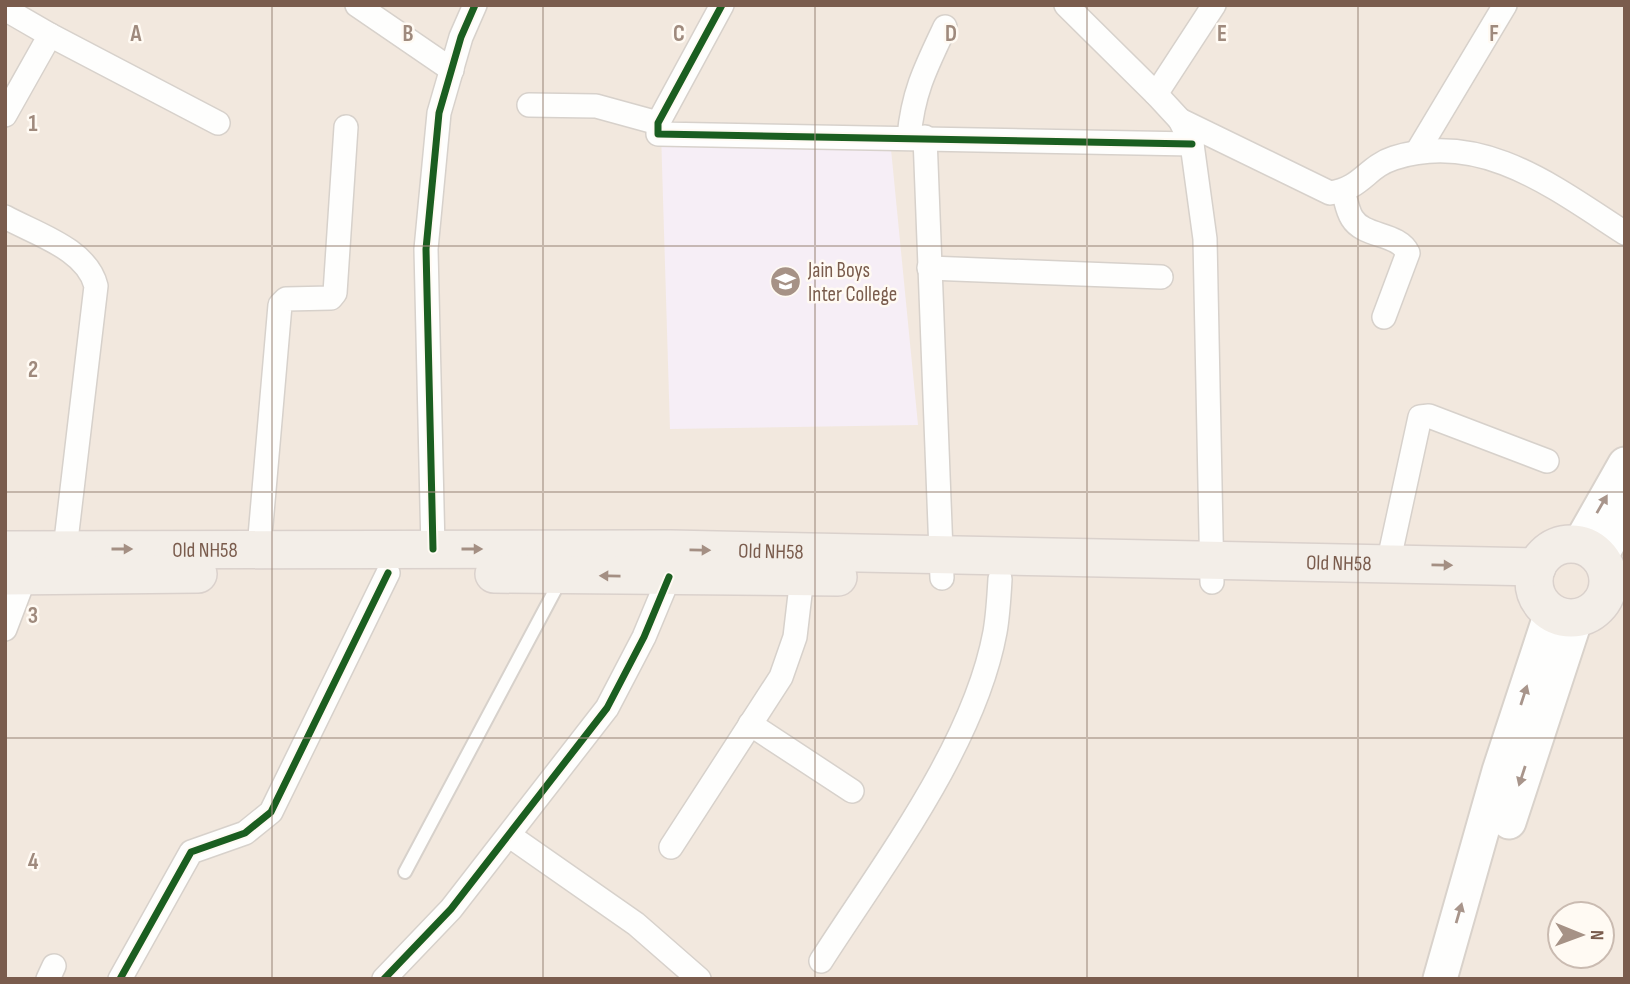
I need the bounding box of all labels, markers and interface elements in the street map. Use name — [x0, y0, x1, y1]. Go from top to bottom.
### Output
text: A — [130, 20, 143, 48]
text: B — [403, 20, 414, 48]
text: C — [673, 20, 685, 48]
text: D — [945, 20, 957, 48]
text: E — [1217, 20, 1227, 48]
text: F — [1489, 20, 1499, 48]
text: 1 — [28, 110, 38, 138]
place label: Jain Boys Inter College — [807, 258, 897, 307]
school or university icon: Jain Boys Inter College — [768, 265, 802, 299]
text: 2 — [28, 356, 38, 384]
one-way arrow — [1596, 495, 1608, 514]
street label: Old NH58 — [172, 538, 238, 563]
street label: Old NH58 — [738, 538, 804, 565]
one-way arrow — [112, 543, 134, 555]
one-way arrow — [462, 543, 484, 555]
one-way arrow — [689, 544, 711, 556]
street label: Old NH58 — [1306, 550, 1372, 577]
one-way arrow — [1431, 559, 1453, 571]
one-way arrow — [599, 570, 621, 582]
text: 3 — [28, 602, 38, 630]
one-way arrow — [1519, 684, 1530, 705]
one-way arrow — [1516, 765, 1527, 786]
text: 4 — [28, 848, 39, 876]
north arrow — [1546, 900, 1616, 970]
one-way arrow — [1454, 902, 1465, 924]
text: N — [1585, 930, 1608, 941]

